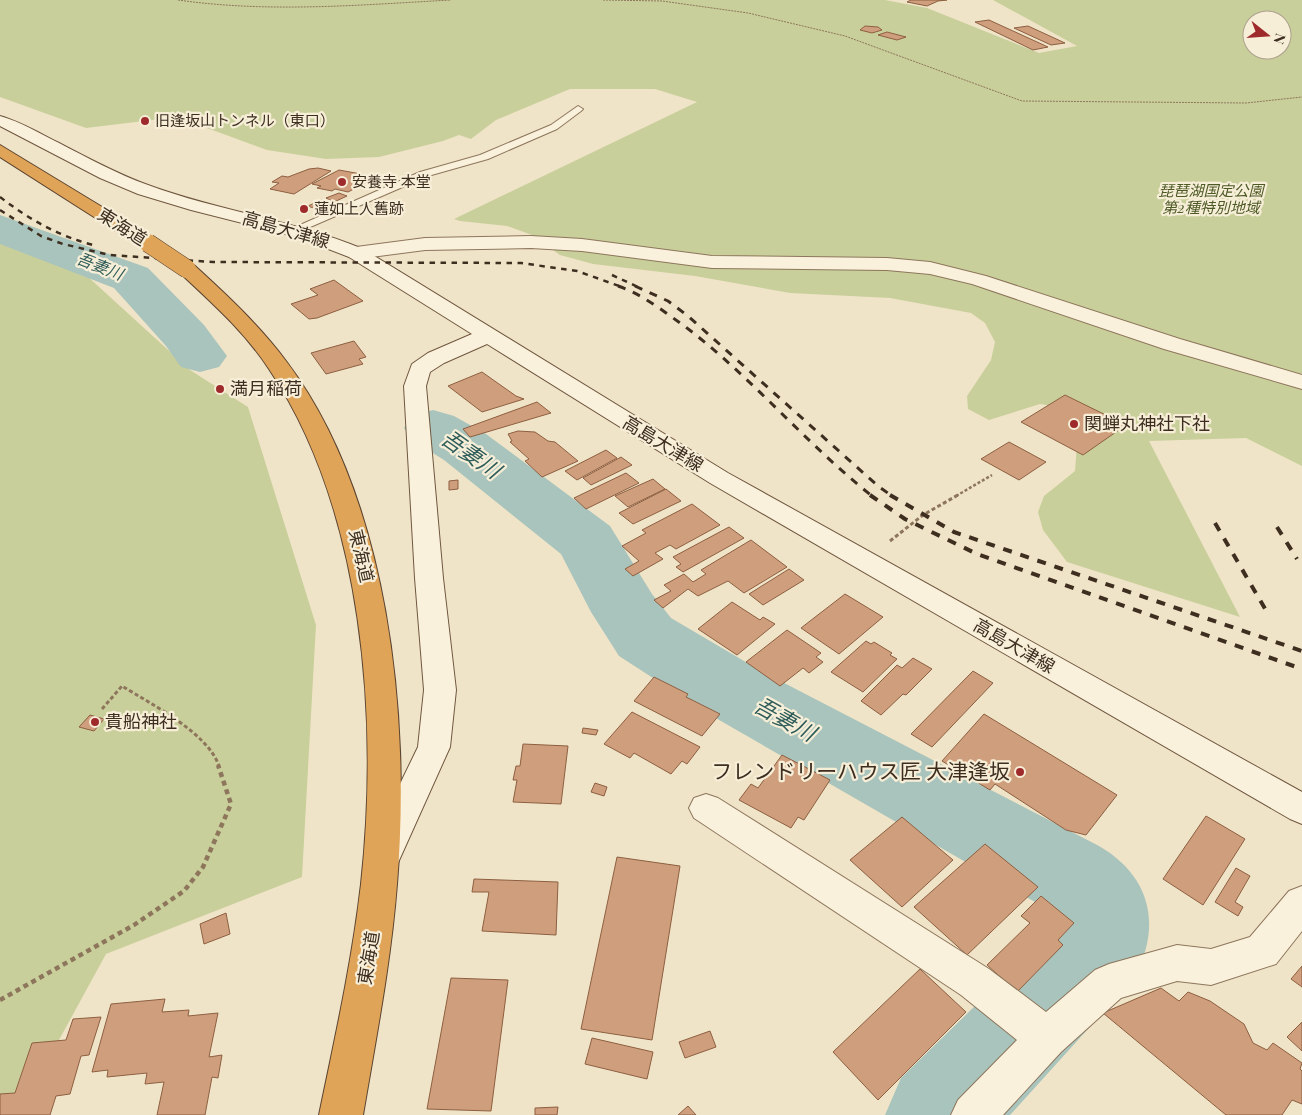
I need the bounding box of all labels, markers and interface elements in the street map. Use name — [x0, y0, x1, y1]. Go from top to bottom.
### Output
north arrow — [1242, 10, 1292, 60]
text: N — [1269, 31, 1290, 47]
place label: 旧逢坂山トンネル（東口） — [155, 110, 335, 130]
marker: 旧逢坂山トンネル（東口） — [139, 115, 151, 127]
place label: 安養寺 本堂 — [352, 171, 431, 191]
marker: 安養寺 本堂 — [336, 176, 348, 188]
park label: 琵琶湖国定公園 第2種特別地域 — [1158, 180, 1265, 217]
place label: 蓮如上人舊跡 — [314, 198, 404, 218]
street label: 東海道 — [93, 202, 152, 251]
marker: 蓮如上人舊跡 — [298, 203, 310, 215]
street label: 高島大津線 — [240, 205, 333, 253]
water label: 吾妻川 — [74, 247, 128, 285]
place label: 満月稲荷 — [230, 376, 302, 400]
marker: 満月稲荷 — [214, 383, 226, 395]
street label: 高島大津線 — [619, 410, 708, 477]
place label: 関蝉丸神社下社 — [1084, 411, 1210, 435]
marker: 関蝉丸神社下社 — [1068, 418, 1080, 430]
water label: 吾妻川 — [436, 422, 509, 486]
street label: 東海道 — [344, 527, 380, 585]
street label: 高島大津線 — [970, 612, 1059, 678]
water label: 吾妻川 — [749, 689, 823, 748]
place label: 貴船神社 — [105, 709, 177, 733]
marker: 貴船神社 — [89, 716, 101, 728]
place label: フレンドリーハウス匠 大津逢坂 — [711, 756, 1010, 784]
marker: フレンドリーハウス匠 大津逢坂 — [1014, 766, 1026, 778]
street label: 東海道 — [352, 929, 384, 986]

